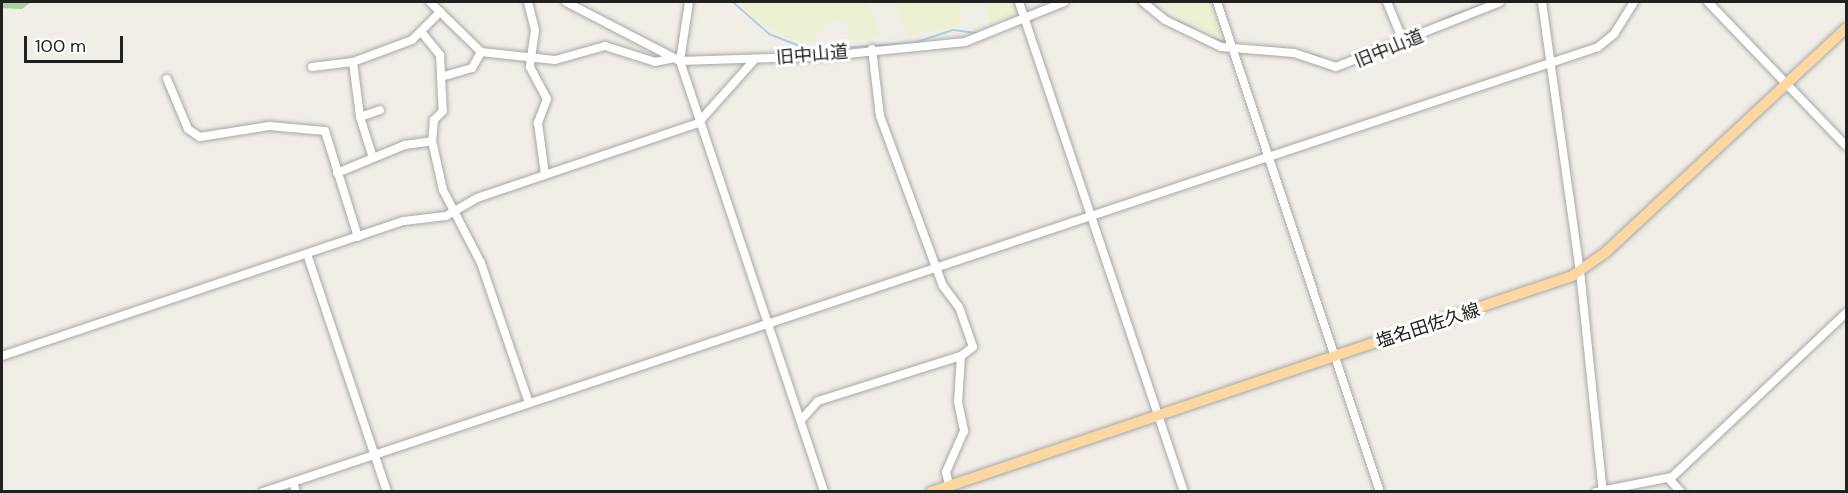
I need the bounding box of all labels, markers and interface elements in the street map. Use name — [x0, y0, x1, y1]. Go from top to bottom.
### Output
scale bar — [27, 24, 126, 62]
street label: 旧中山道 — [1352, 26, 1426, 72]
text: 100 m — [35, 34, 86, 58]
street label: 旧中山道 — [775, 41, 849, 69]
street label: 塩名田佐久線 — [1373, 299, 1483, 353]

